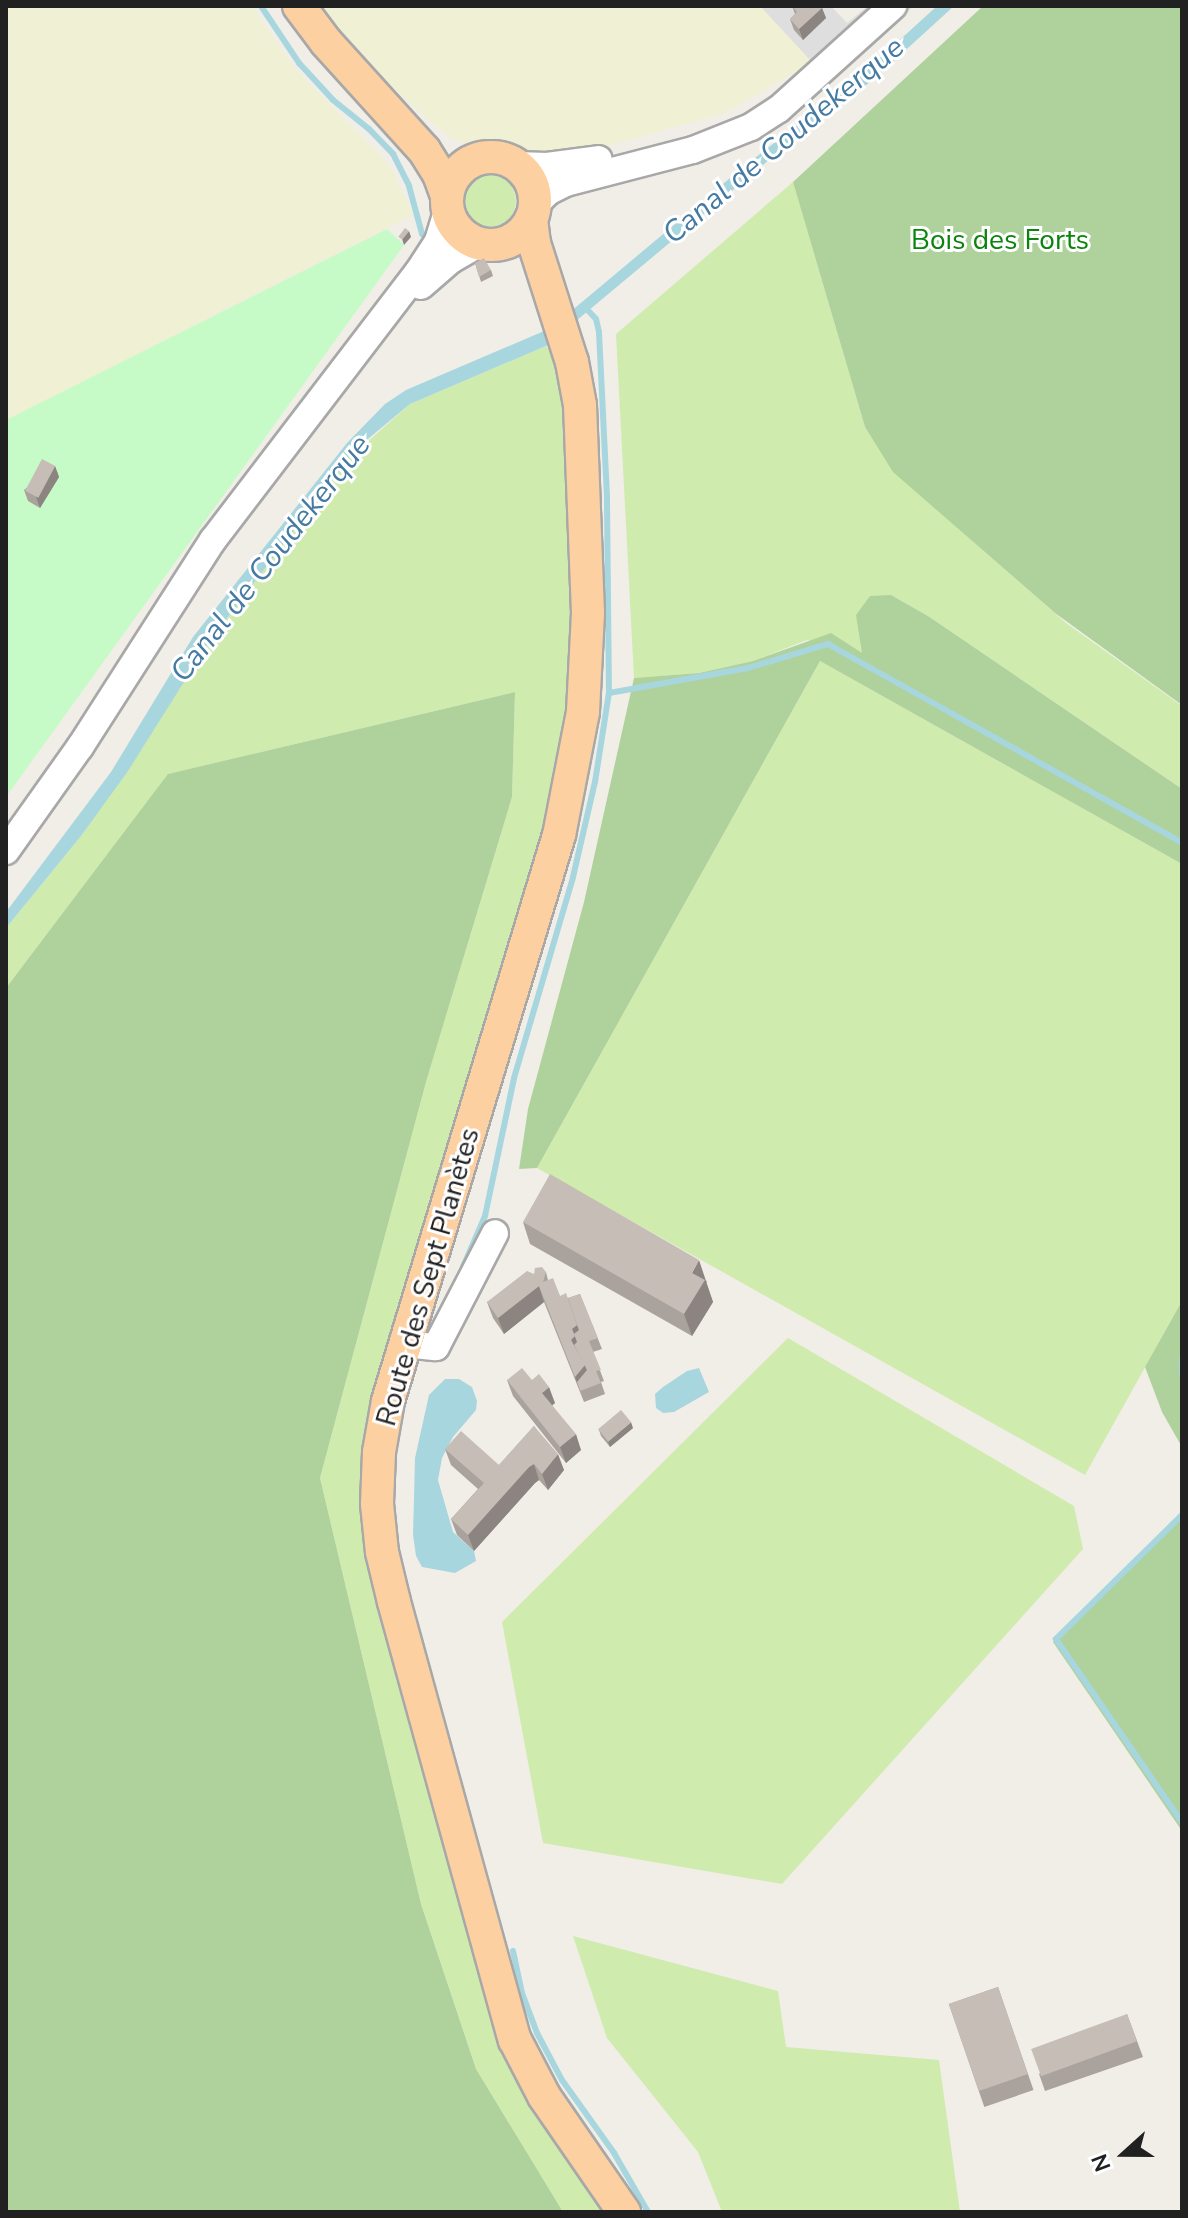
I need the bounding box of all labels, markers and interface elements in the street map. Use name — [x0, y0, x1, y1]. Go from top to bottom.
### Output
water label: Canal de Coudekerque — [656, 30, 912, 252]
park label: Bois des Forts — [911, 223, 1089, 257]
water label: Canal de Coudekerque — [163, 428, 379, 690]
street label: Route des Sept Planètes — [369, 1124, 487, 1430]
north arrow — [1084, 2114, 1164, 2194]
text: N — [1085, 2150, 1119, 2176]

